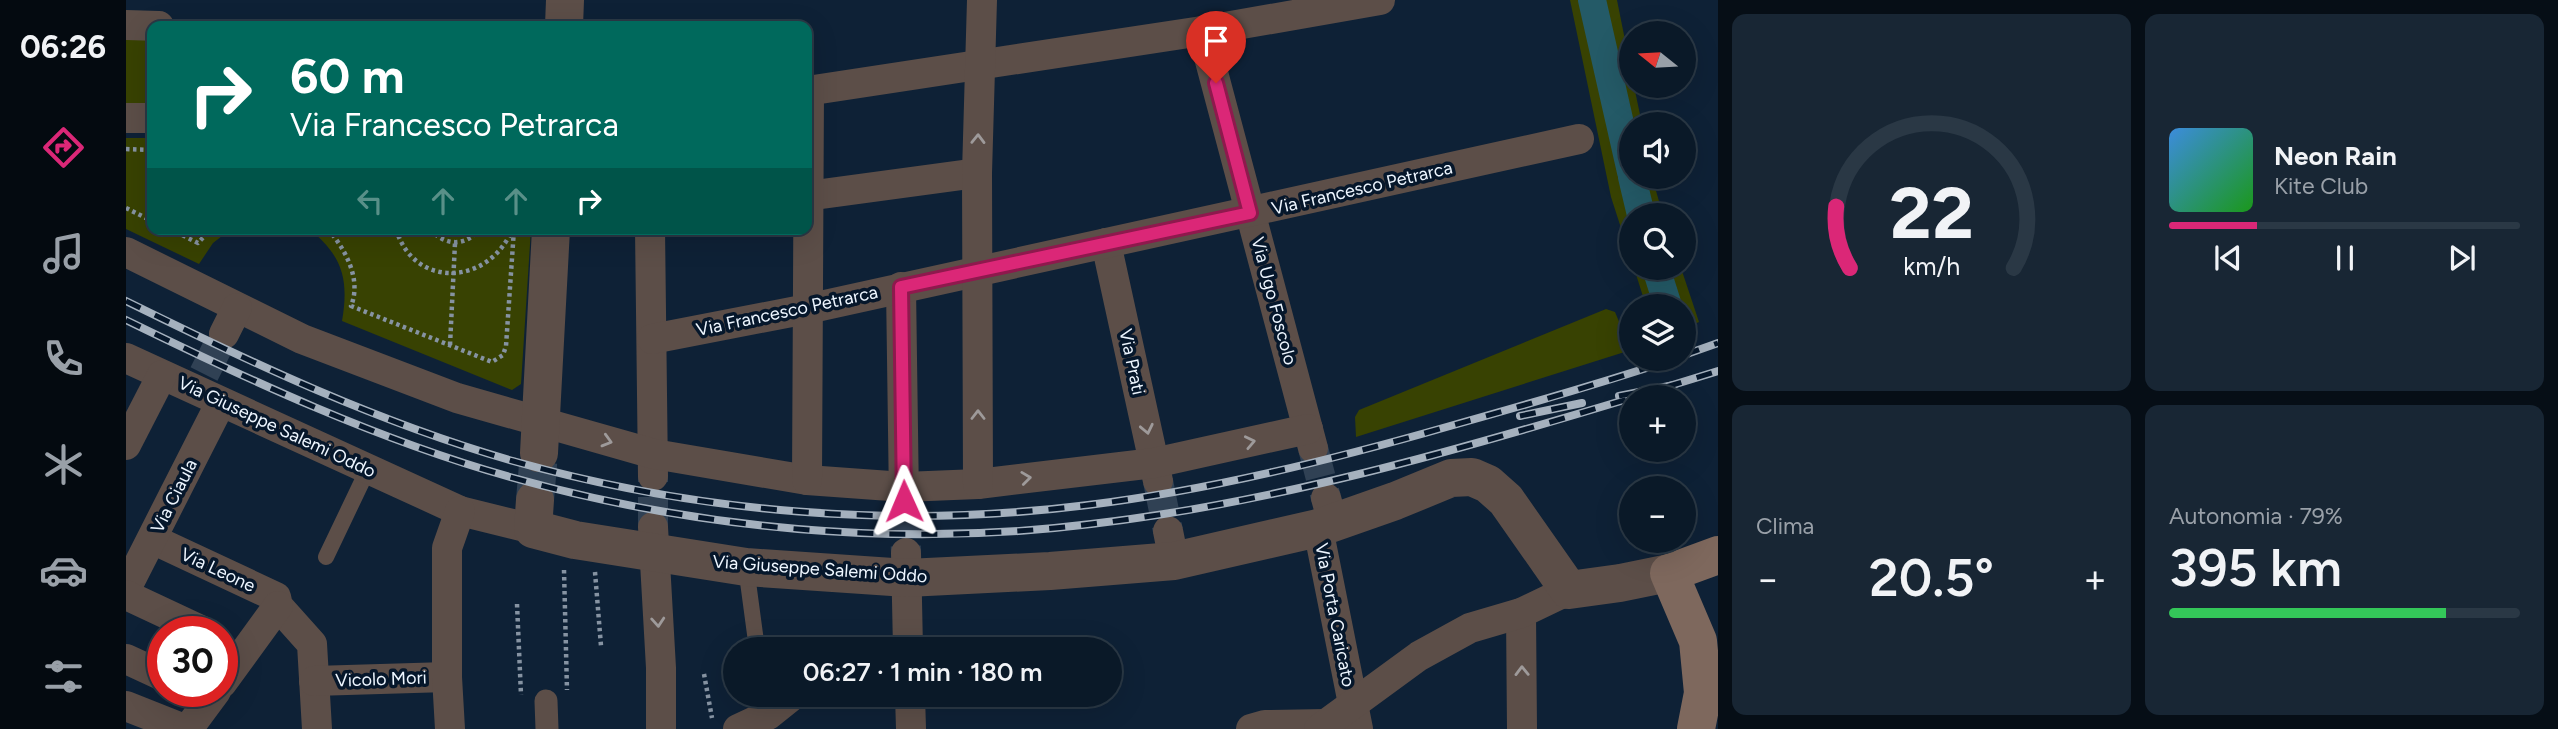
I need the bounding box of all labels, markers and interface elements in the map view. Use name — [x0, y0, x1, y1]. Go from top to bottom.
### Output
pin — [1186, 11, 1246, 83]
north arrow — [1619, 21, 1696, 98]
map controls — [1619, 21, 1696, 553]
icon: arrive — [1197, 22, 1235, 60]
text: 06:26 — [20, 28, 106, 66]
text: 60 m — [290, 46, 405, 105]
icon: right — [175, 49, 266, 140]
text: Via Francesco Petrarca — [290, 106, 619, 144]
button: sound — [1619, 112, 1696, 189]
icon: directions — [39, 123, 88, 172]
one-way arrow — [970, 133, 985, 144]
text: Neon Rain — [2274, 140, 2397, 172]
street label: Via Francesco Petrarca — [1269, 156, 1455, 220]
text: 22 — [1889, 170, 1974, 257]
text: Kite Club — [2274, 172, 2368, 200]
icon: left — [351, 182, 389, 220]
icon: ahead — [424, 182, 462, 220]
icon: ahead — [497, 182, 535, 220]
icon: right — [570, 182, 608, 220]
button: search — [1619, 203, 1696, 280]
icon: music — [39, 229, 88, 278]
street label: Via Ugo Foscolo — [1246, 235, 1302, 367]
icon: previous — [2209, 239, 2247, 277]
icon: pause — [2326, 239, 2364, 277]
icon: next — [2443, 239, 2481, 277]
text: km/h — [1903, 251, 1960, 281]
street label: Via Francesco Petrarca — [694, 281, 880, 341]
button: layers — [1619, 294, 1696, 371]
street label: Via Prati — [1114, 327, 1150, 397]
icon: phone — [39, 334, 88, 383]
street label: Via Giuseppe Salemi Oddo — [175, 372, 379, 482]
button: + — [1619, 385, 1696, 462]
one-way arrow — [970, 410, 986, 420]
one-way arrow — [1139, 423, 1153, 435]
one-way arrow — [601, 432, 613, 447]
one-way arrow — [1244, 435, 1256, 450]
icon: climate — [39, 440, 88, 489]
street label: Via Ciaula — [146, 455, 202, 537]
position arrow — [867, 464, 941, 538]
one-way arrow — [1021, 471, 1032, 486]
button: − — [1619, 476, 1696, 553]
text: Autonomia · 79% — [2169, 502, 2343, 530]
text: Clima — [1756, 512, 1814, 540]
text: 395 km — [2169, 537, 2342, 599]
street label: Via Porta Caricato — [1310, 541, 1360, 689]
street label: Via Leone — [177, 543, 259, 597]
icon: car — [39, 546, 88, 595]
text: 20.5° — [1869, 547, 1994, 609]
street label: Via Giuseppe Salemi Oddo — [712, 551, 928, 587]
text: − — [1756, 556, 1780, 602]
text: + — [2083, 556, 2107, 602]
speed limit sign: 30 — [147, 616, 238, 707]
one-way arrow — [650, 616, 665, 627]
icon: filters — [39, 652, 88, 701]
text: 06:27 · 1 min · 180 m — [803, 656, 1042, 688]
one-way arrow — [1514, 665, 1530, 676]
street label: Vicolo Mori — [335, 666, 427, 692]

